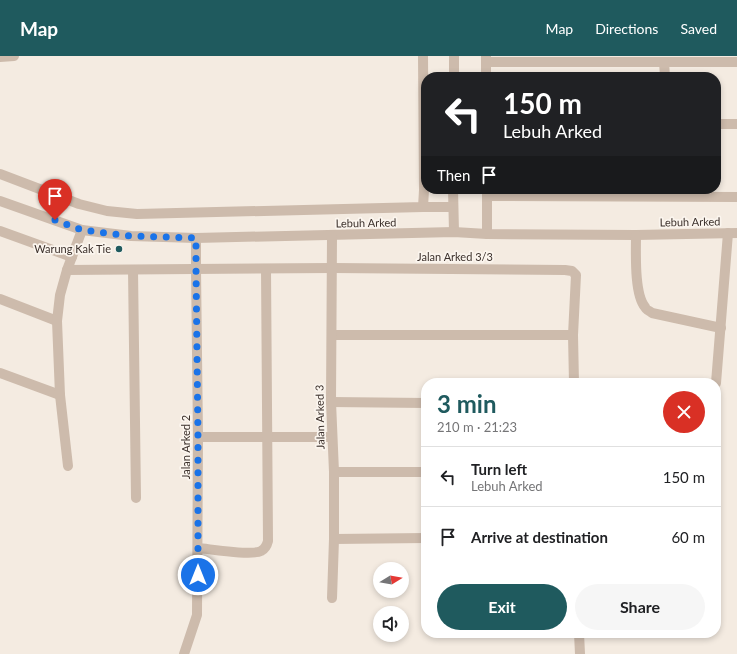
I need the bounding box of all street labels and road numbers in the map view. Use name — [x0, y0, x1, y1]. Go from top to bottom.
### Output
street label: Lebuh Arked — [660, 214, 720, 229]
street label: Lebuh Arked — [336, 215, 396, 230]
street label: Jalan Arked 3/3 — [417, 250, 493, 263]
street label: Jalan Arked 3 — [312, 385, 327, 449]
street label: Jalan Arked 2 — [179, 415, 192, 479]

